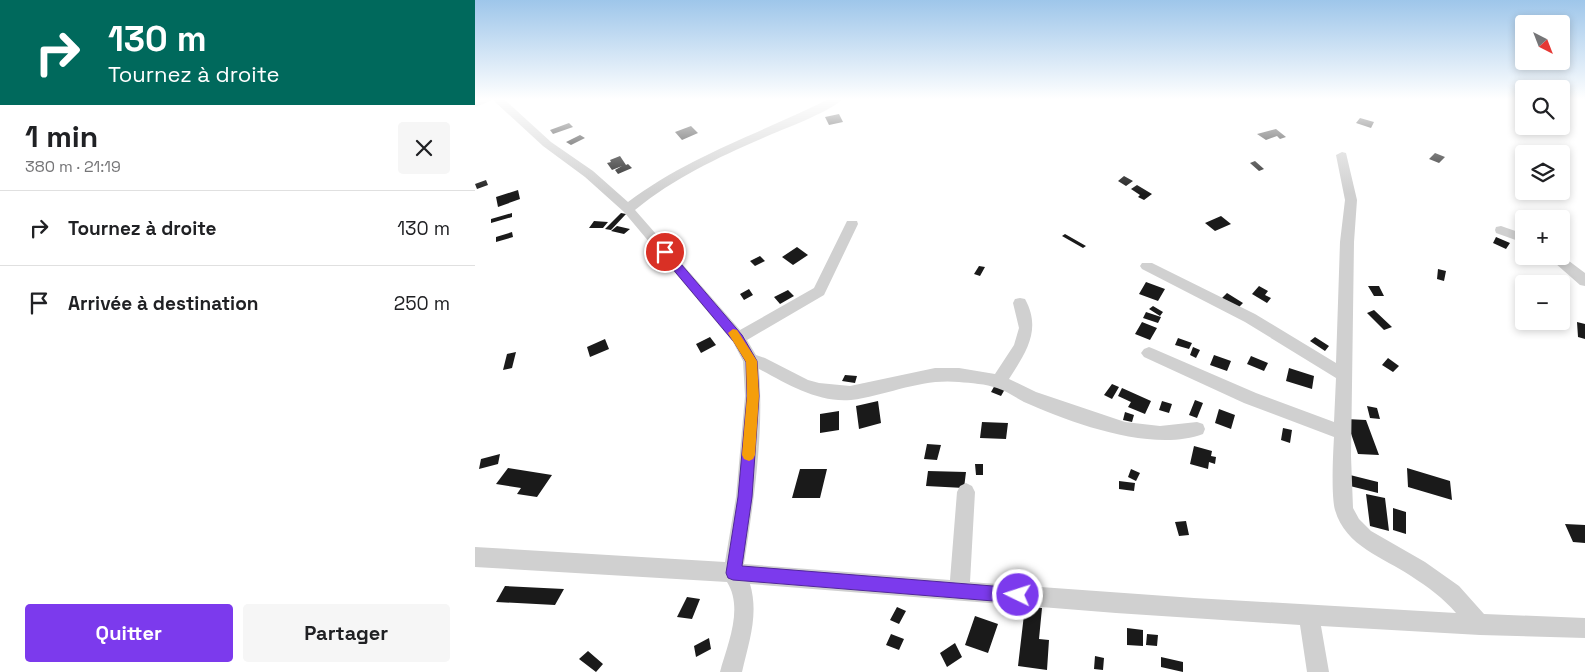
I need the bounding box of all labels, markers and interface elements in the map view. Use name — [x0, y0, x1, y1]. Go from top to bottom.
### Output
north arrow — [1515, 15, 1570, 70]
map controls — [1515, 15, 1570, 330]
text: 130 m — [108, 17, 207, 61]
icon: right — [25, 20, 90, 85]
text: Tournez à droite — [108, 60, 279, 88]
button: search — [1515, 80, 1570, 135]
text: 1 min — [25, 117, 98, 156]
button: close — [398, 122, 450, 174]
button: layers — [1515, 145, 1570, 200]
text: 380 m · 21:19 — [25, 156, 121, 177]
button: + — [1515, 210, 1570, 265]
icon: right — [25, 214, 53, 242]
text: Tournez à droite — [68, 216, 217, 241]
text: 130 m — [397, 216, 450, 241]
pin — [644, 231, 686, 273]
icon: arrive — [651, 238, 679, 266]
button: − — [1515, 275, 1570, 330]
icon: arrive — [25, 289, 53, 317]
text: Arrivée à destination — [68, 291, 258, 316]
text: 250 m — [394, 291, 450, 316]
position arrow — [991, 568, 1043, 620]
button: Quitter — [25, 604, 233, 662]
button: Partager — [243, 604, 450, 662]

